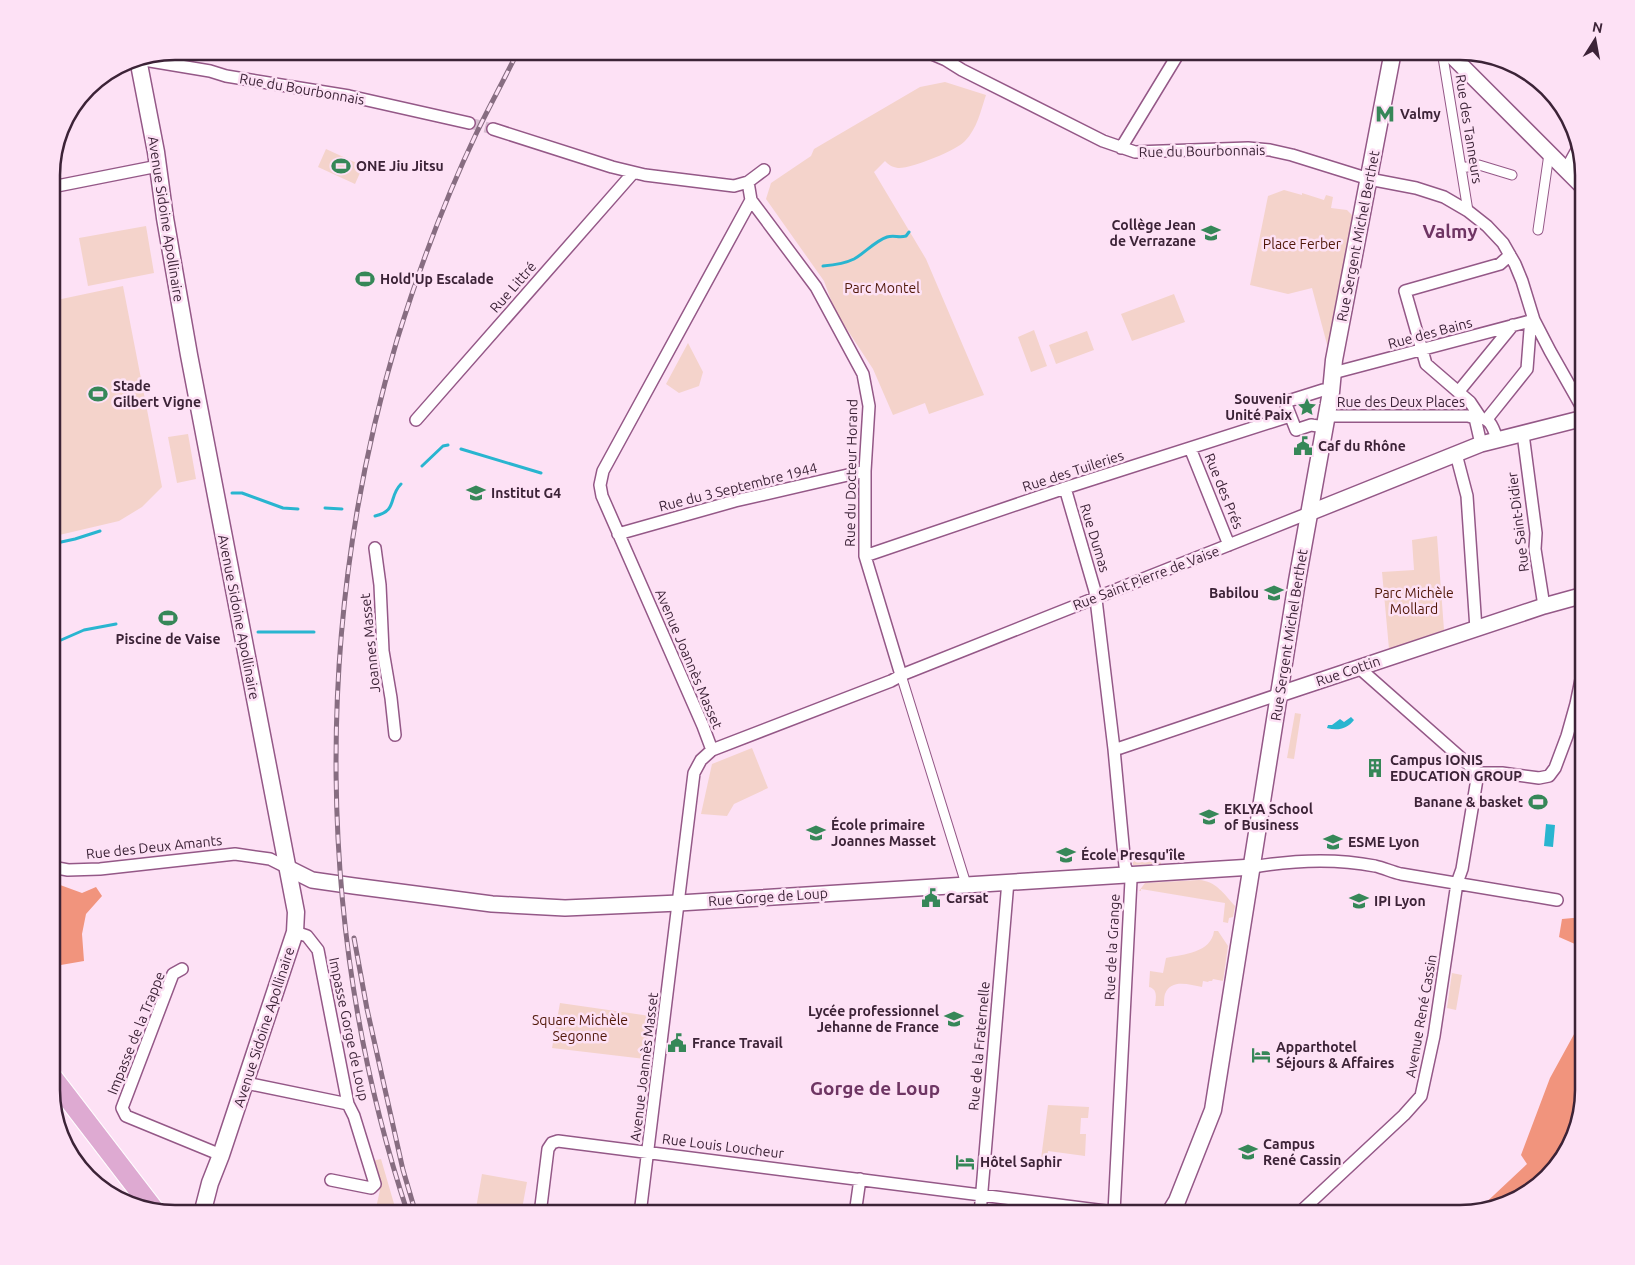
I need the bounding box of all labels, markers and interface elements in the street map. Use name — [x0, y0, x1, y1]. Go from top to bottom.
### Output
north arrow — [1570, 15, 1620, 65]
text: N — [1591, 18, 1604, 36]
street label: Rue du Bourbonnais — [238, 70, 366, 108]
street label: Rue des Tanneurs — [1452, 73, 1486, 185]
metro station icon: Valmy — [1374, 103, 1396, 125]
place label: Valmy — [1400, 106, 1441, 122]
street label: Avenue Sidoine Apollinaire — [145, 135, 187, 303]
street label: Rue du Bourbonnais — [1139, 142, 1265, 160]
street label: Rue Sergent Michel Berthet — [1334, 149, 1383, 323]
sports icon: ONE Jiu Jitsu — [330, 155, 352, 177]
place label: ONE Jiu Jitsu — [356, 158, 444, 174]
place label: Collège Jean de Verrazane — [1110, 217, 1196, 249]
district label: Valmy — [1422, 220, 1478, 242]
school or university icon: Collège Jean de Verrazane — [1200, 222, 1222, 244]
park label: Place Ferber — [1263, 236, 1342, 252]
street label: Rue Littré — [487, 258, 539, 316]
sports icon: Hold'Up Escalade — [354, 268, 376, 290]
place label: Hold'Up Escalade — [380, 271, 494, 287]
park label: Parc Montel — [844, 280, 920, 296]
street label: Rue des Bains — [1386, 314, 1474, 352]
place label: Stade Gilbert Vigne — [113, 378, 201, 410]
sports icon: Stade Gilbert Vigne — [87, 383, 109, 405]
place label: Souvenir Unité Paix — [1225, 391, 1292, 423]
street label: Rue des Deux Places — [1337, 394, 1465, 410]
place icon: Souvenir Unité Paix — [1296, 396, 1318, 418]
street label: Rue du Docteur Horand — [842, 399, 860, 547]
public building icon: Caf du Rhône — [1292, 435, 1314, 457]
place label: Caf du Rhône — [1318, 438, 1406, 454]
street label: Rue des Tuileries — [1020, 447, 1126, 495]
street label: Rue des Prés — [1202, 451, 1246, 531]
street label: Rue du 3 Septembre 1944 — [657, 460, 819, 514]
street label: Rue Saint-Didier — [1504, 470, 1532, 573]
school or university icon: Institut G4 — [465, 482, 487, 504]
place label: Institut G4 — [491, 485, 561, 501]
street label: Rue Dumas — [1077, 502, 1113, 574]
street label: Avenue Sidoine Apollinaire — [215, 533, 263, 701]
street label: Rue Saint Pierre de Vaise — [1071, 543, 1221, 613]
street label: Rue Sergent Michel Berthet — [1268, 547, 1311, 722]
school or university icon: Babilou — [1263, 582, 1285, 604]
place label: Babilou — [1209, 585, 1259, 601]
park label: Parc Michèle Mollard — [1374, 585, 1454, 617]
street label: Avenue Joannès Masset — [652, 587, 726, 732]
street label: Joannes Masset — [357, 592, 383, 694]
sports icon: Piscine de Vaise — [157, 607, 179, 629]
place label: Piscine de Vaise — [116, 631, 220, 647]
street label: Rue Cottin — [1314, 653, 1382, 689]
place label: Campus IONIS EDUCATION GROUP — [1390, 752, 1522, 784]
building icon: Campus IONIS EDUCATION GROUP — [1364, 757, 1386, 779]
sports icon: Banane & basket — [1527, 791, 1549, 813]
place label: Banane & basket — [1414, 794, 1523, 810]
place label: EKLYA School of Business — [1224, 801, 1313, 833]
school or university icon: EKLYA School of Business — [1198, 806, 1220, 828]
place label: École primaire Joannes Masset — [831, 816, 936, 849]
school or university icon: École primaire Joannes Masset — [805, 822, 827, 844]
school or university icon: ESME Lyon — [1322, 831, 1344, 853]
street label: Rue des Deux Amants — [85, 832, 223, 862]
place label: ESME Lyon — [1348, 834, 1419, 850]
school or university icon: École Presqu'île — [1055, 844, 1077, 866]
place label: École Presqu'île — [1081, 846, 1185, 863]
street label: Rue Gorge de Loup — [708, 885, 828, 909]
public building icon: Carsat — [920, 887, 942, 909]
place label: Carsat — [946, 890, 989, 906]
school or university icon: IPI Lyon — [1348, 890, 1370, 912]
street label: Rue de la Grange — [1101, 893, 1123, 1001]
place label: IPI Lyon — [1374, 893, 1426, 909]
street label: Avenue Sidoine Apollinaire — [230, 945, 298, 1109]
street label: Avenue René Cassin — [1402, 953, 1440, 1079]
street label: Impasse Gorge de Loup — [326, 956, 372, 1102]
street label: Impasse de la Trappe — [104, 969, 168, 1097]
street label: Rue de la Fraternelle — [965, 981, 993, 1111]
street label: Avenue Joannès Masset — [627, 991, 661, 1143]
place label: Lycée professionnel Jehanne de France — [808, 1003, 939, 1035]
school or university icon: Lycée professionnel Jehanne de France — [943, 1008, 965, 1030]
park label: Square Michèle Segonne — [532, 1012, 628, 1044]
public building icon: France Travail — [666, 1032, 688, 1054]
place label: France Travail — [692, 1035, 783, 1051]
place label: Apparthotel Séjours & Affaires — [1276, 1039, 1395, 1071]
hotel icon: Apparthotel Séjours & Affaires — [1250, 1044, 1272, 1066]
district label: Gorge de Loup — [810, 1077, 940, 1099]
street label: Rue Louis Loucheur — [661, 1131, 785, 1161]
place label: Campus René Cassin — [1263, 1136, 1342, 1168]
school or university icon: Campus René Cassin — [1237, 1141, 1259, 1163]
hotel icon: Hôtel Saphir — [954, 1151, 976, 1173]
place label: Hôtel Saphir — [980, 1154, 1062, 1170]

